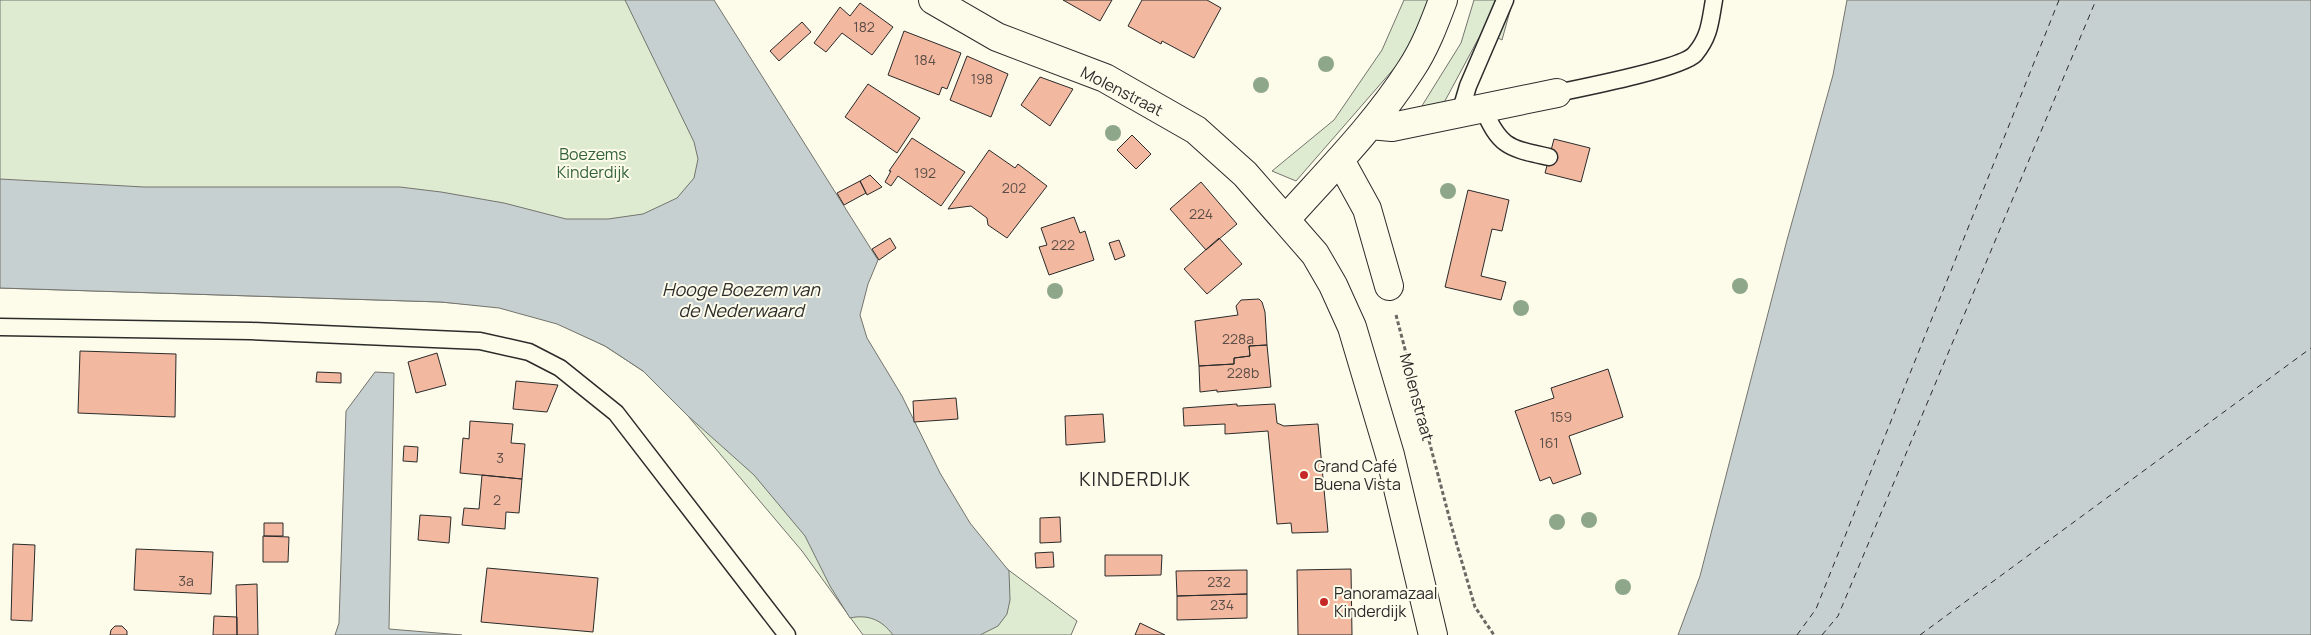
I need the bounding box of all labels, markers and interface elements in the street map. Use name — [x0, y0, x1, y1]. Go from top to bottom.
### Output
house number: 182 — [853, 17, 875, 36]
house number: 184 — [914, 50, 936, 69]
street label: Molenstraat — [1077, 61, 1167, 121]
house number: 198 — [971, 69, 993, 88]
park label: Boezems Kinderdijk — [557, 143, 630, 183]
house number: 192 — [914, 163, 936, 182]
house number: 202 — [1002, 178, 1026, 197]
house number: 224 — [1189, 204, 1213, 223]
house number: 222 — [1051, 235, 1075, 254]
water label: Hooge Boezem van de Nederwaard — [662, 277, 821, 322]
house number: 228a — [1222, 329, 1254, 348]
street label: Molenstraat — [1395, 351, 1439, 443]
house number: 228b — [1227, 363, 1259, 382]
house number: 159 — [1550, 407, 1572, 426]
house number: 161 — [1539, 433, 1559, 452]
house number: 3 — [496, 448, 504, 467]
place label: Grand Café Buena Vista — [1314, 455, 1401, 495]
district label: KINDERDIJK — [1079, 466, 1191, 492]
marker: Grand Café Buena Vista — [1298, 469, 1310, 481]
house number: 2 — [493, 490, 501, 509]
house number: 3a — [178, 571, 194, 590]
house number: 232 — [1207, 572, 1231, 591]
place label: Panoramazaal Kinderdijk — [1334, 582, 1437, 622]
house number: 234 — [1210, 595, 1234, 614]
marker: Panoramazaal Kinderdijk — [1318, 596, 1330, 608]

